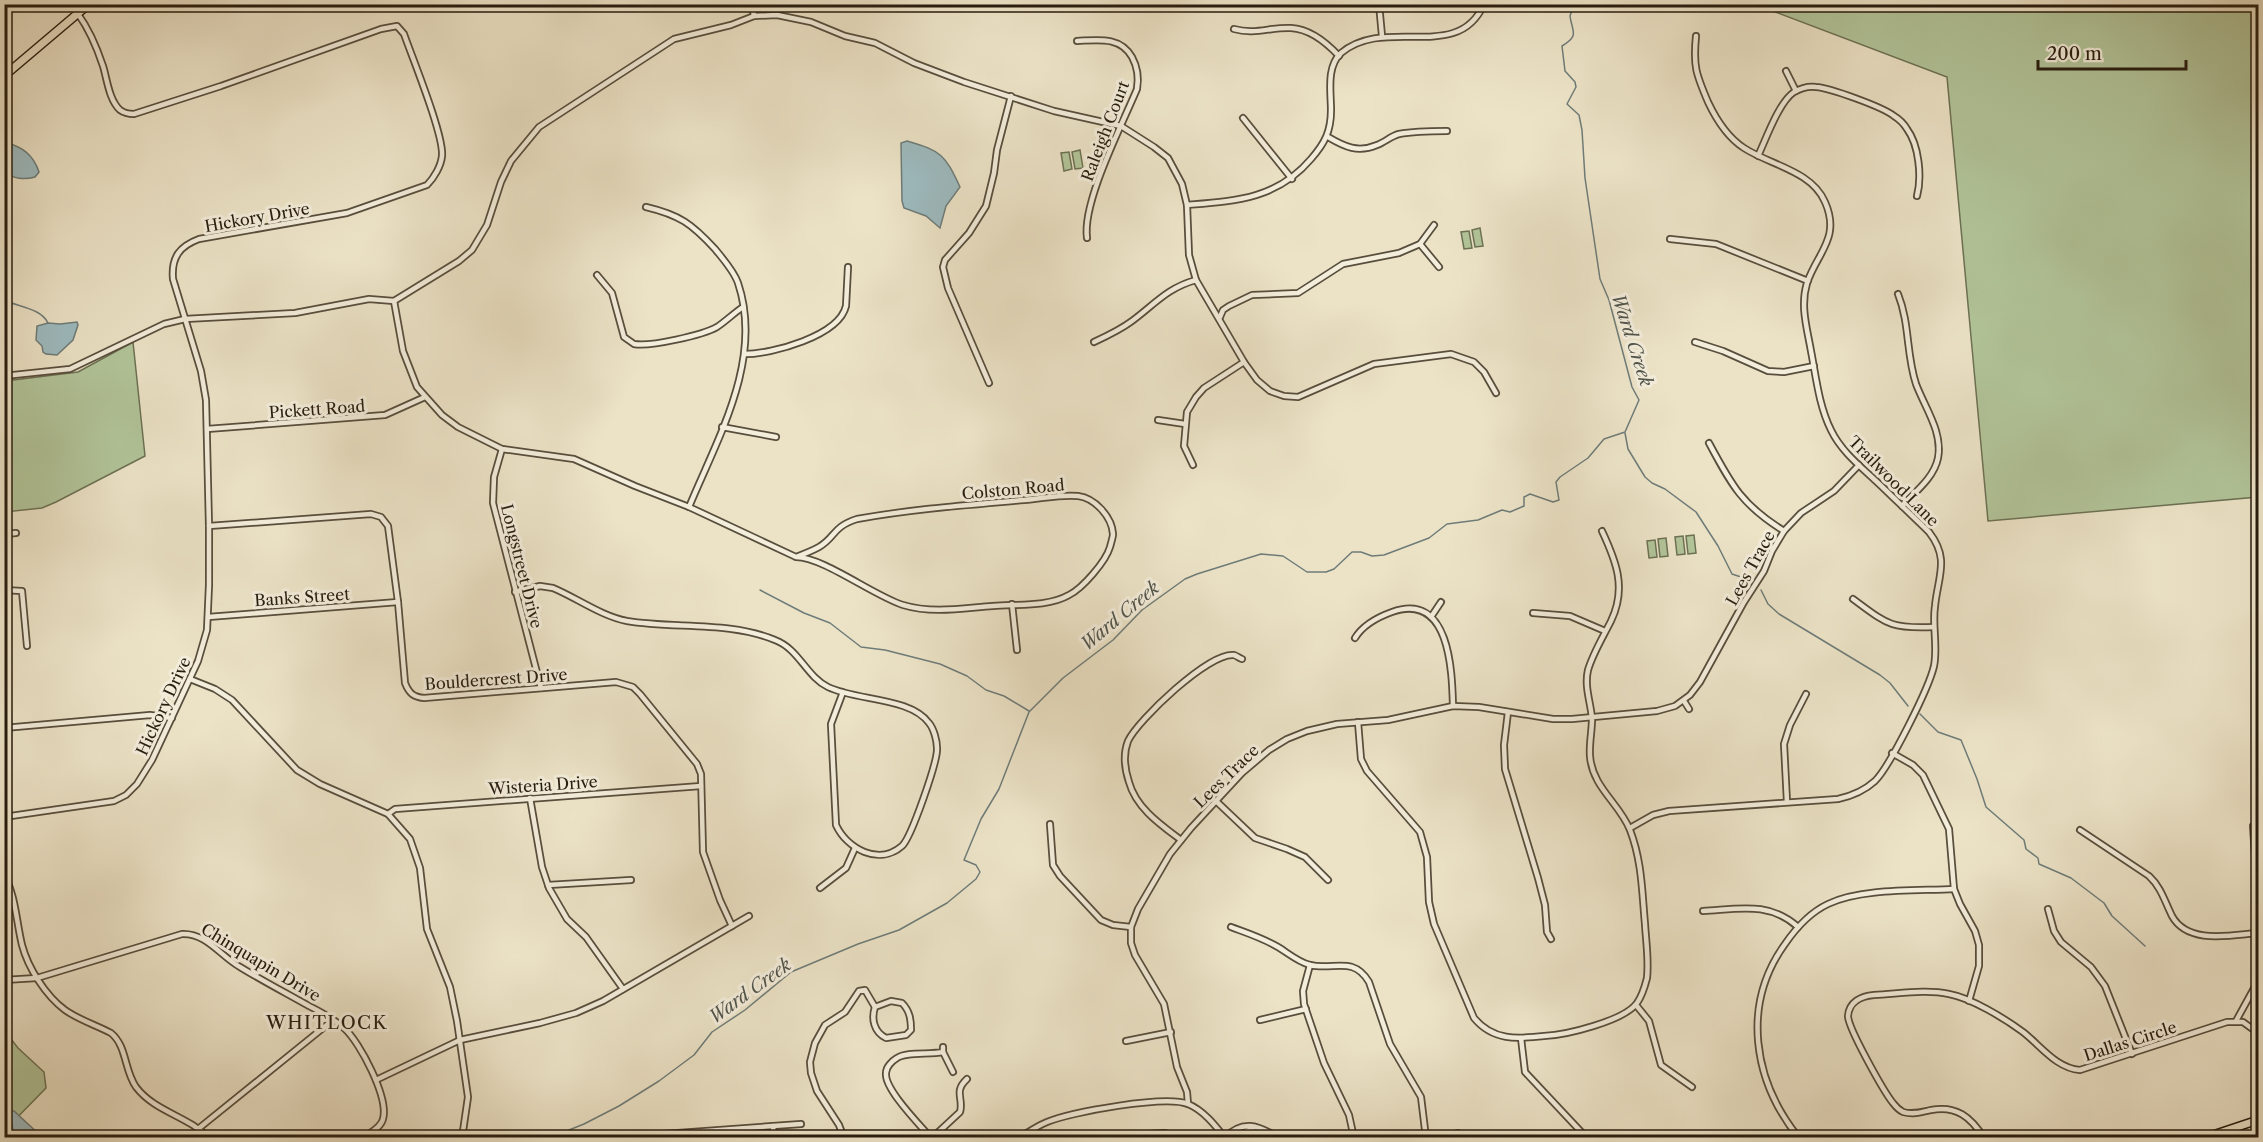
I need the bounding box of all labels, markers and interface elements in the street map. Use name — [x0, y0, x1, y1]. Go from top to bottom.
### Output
scale bar — [2038, 33, 2186, 71]
text: 200 m — [2047, 43, 2102, 65]
street label: Raleigh Court — [1077, 78, 1133, 184]
street label: Hickory Drive — [203, 198, 311, 236]
water label: Ward Creek — [1607, 291, 1658, 390]
street label: Pickett Road — [268, 396, 366, 422]
street label: Trailwood Lane — [1845, 432, 1943, 530]
street label: Colston Road — [961, 475, 1065, 503]
street label: Longstreet Drive — [497, 502, 547, 630]
street label: Lees Trace — [1721, 527, 1779, 609]
water label: Ward Creek — [1076, 576, 1164, 655]
street label: Banks Street — [254, 584, 351, 610]
street label: Hickory Drive — [131, 654, 195, 758]
street label: Bouldercrest Drive — [424, 664, 568, 694]
street label: Lees Trace — [1189, 740, 1263, 812]
street label: Wisteria Drive — [487, 771, 598, 799]
street label: Chinquapin Drive — [198, 918, 324, 1006]
water label: Ward Creek — [705, 953, 796, 1028]
district label: WHITLOCK — [265, 1012, 388, 1034]
street label: Dallas Circle — [2081, 1017, 2179, 1065]

